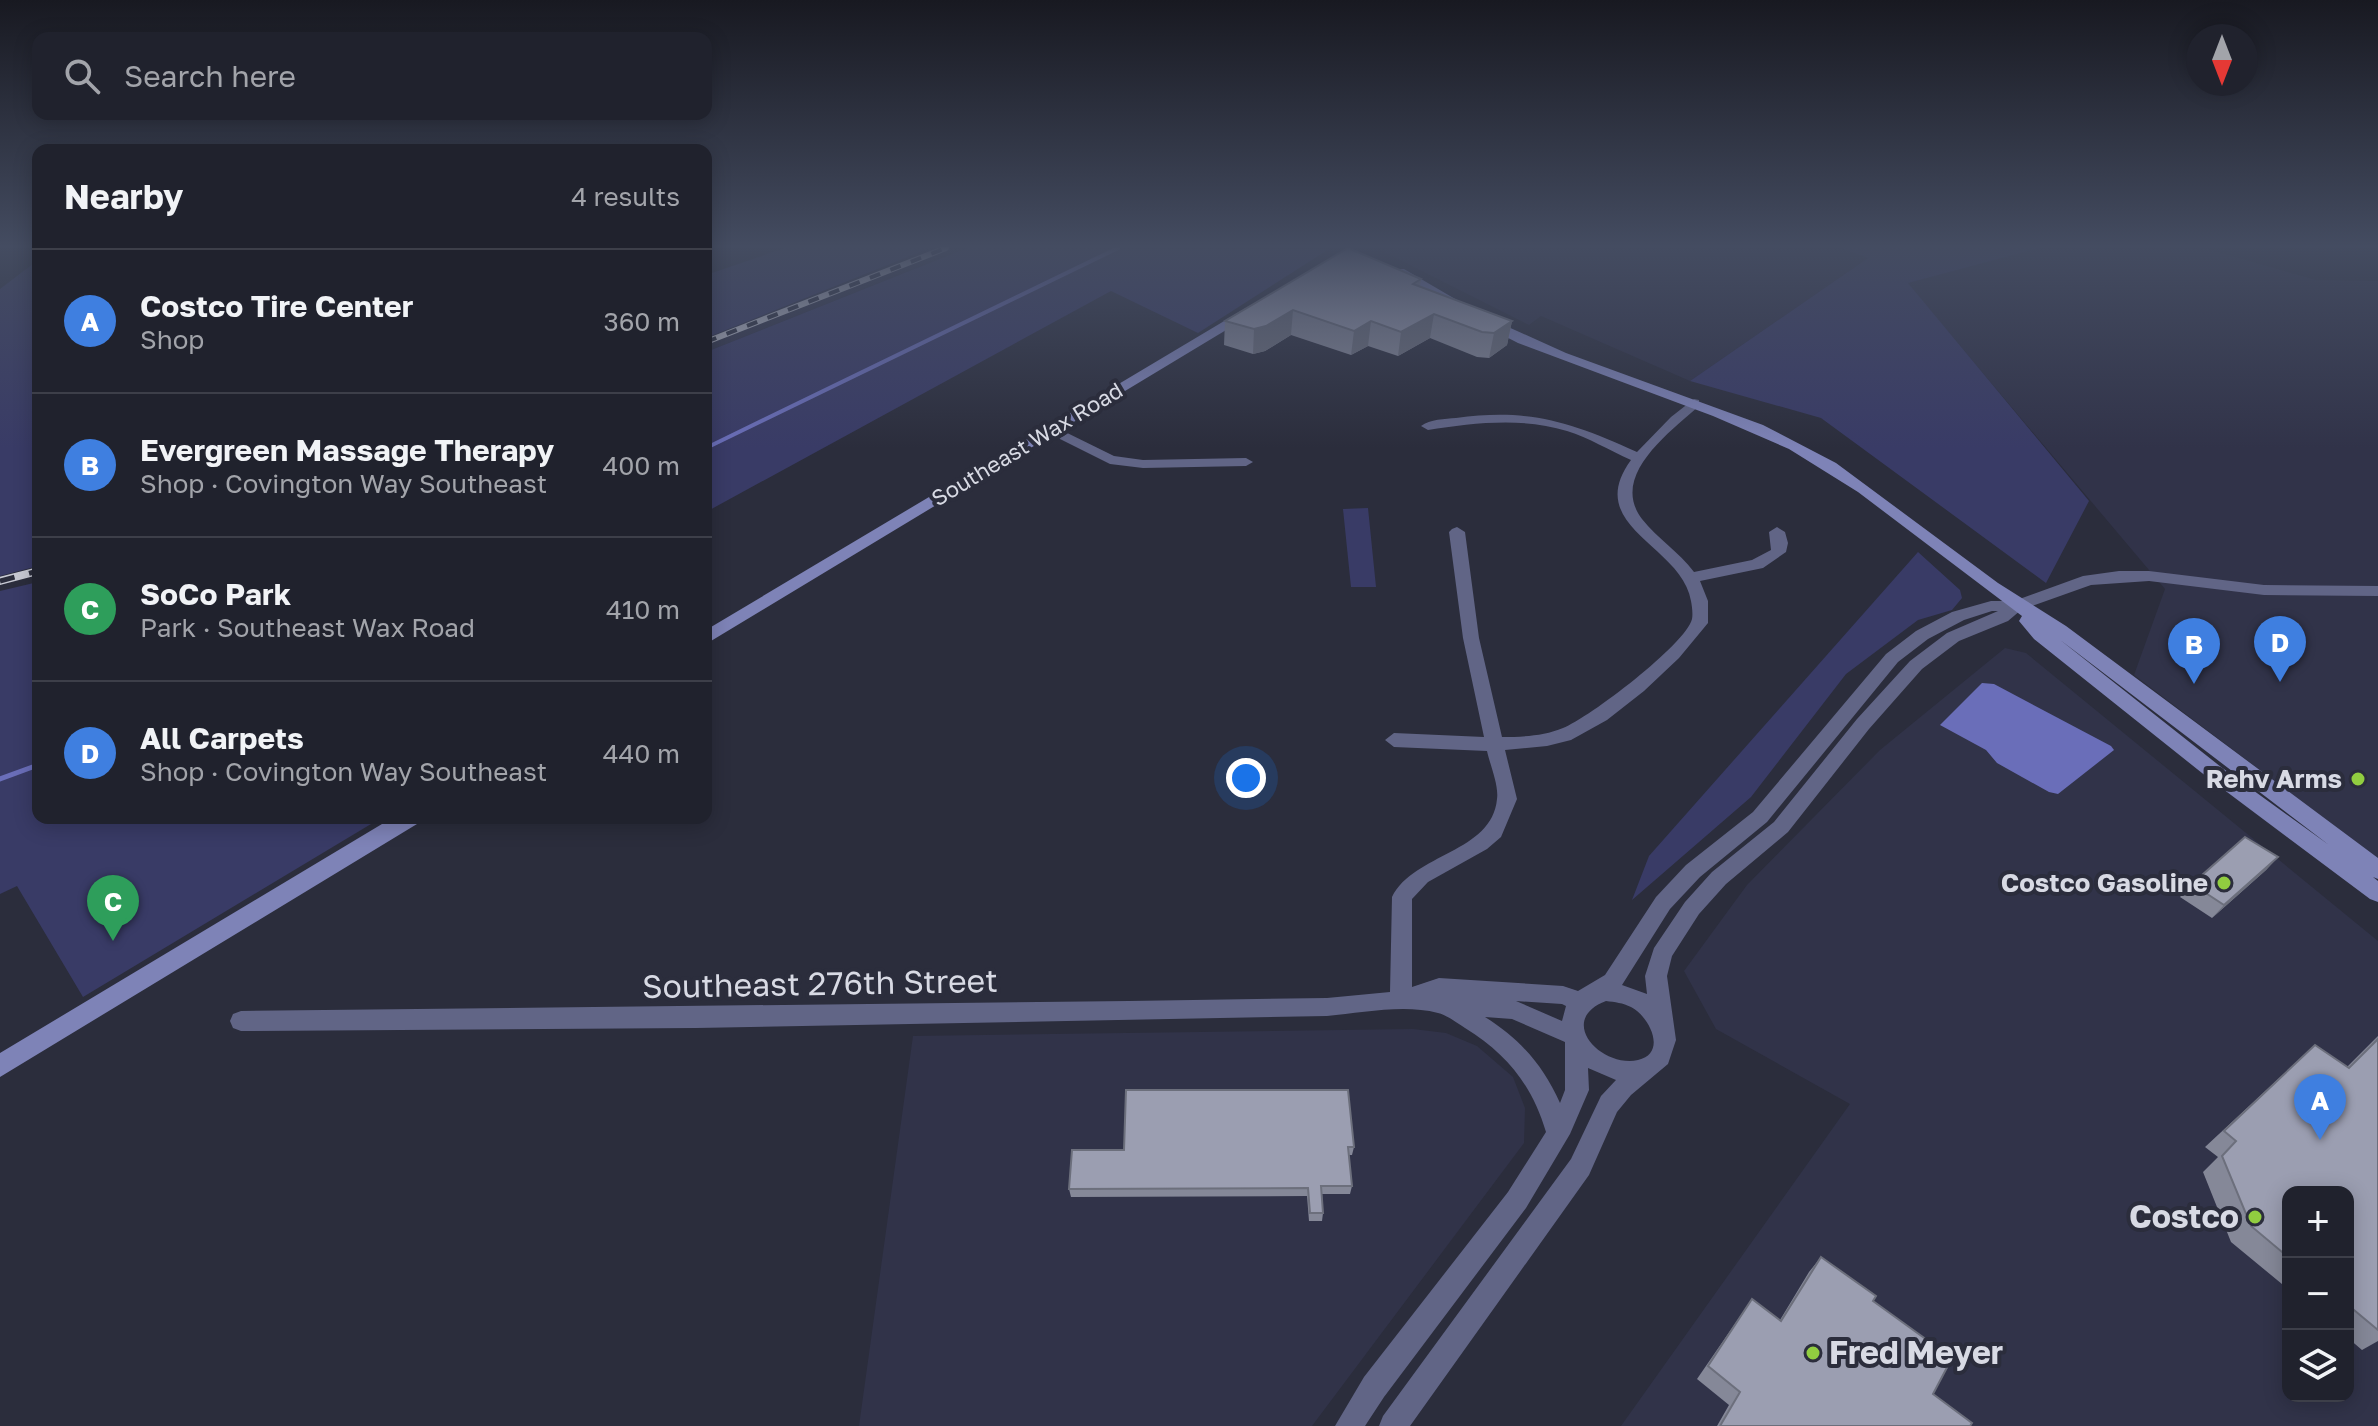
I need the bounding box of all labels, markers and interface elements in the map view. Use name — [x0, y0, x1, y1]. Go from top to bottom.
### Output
north arrow — [2186, 24, 2258, 96]
search box — [32, 32, 712, 120]
icon: search — [60, 54, 104, 98]
text: Search here — [124, 58, 296, 94]
text: Nearby — [64, 176, 184, 216]
text: 4 results — [571, 181, 680, 212]
text: Costco Tire Center — [140, 288, 413, 324]
text: A — [81, 306, 99, 337]
text: 360 m — [603, 306, 680, 337]
text: Shop — [140, 324, 204, 355]
street label: Southeast Wax Road — [926, 376, 1127, 511]
text: Evergreen Massage Therapy — [140, 432, 554, 468]
text: B — [81, 450, 99, 481]
text: 400 m — [602, 450, 680, 481]
text: Shop · Covington Way Southeast — [140, 468, 547, 499]
text: SoCo Park — [140, 576, 291, 612]
text: C — [81, 594, 99, 625]
text: 410 m — [606, 594, 680, 625]
text: Park · Southeast Wax Road — [140, 612, 475, 643]
pin: D — [2254, 616, 2306, 682]
pin: B — [2168, 618, 2220, 684]
text: All Carpets — [140, 720, 304, 756]
text: D — [81, 738, 99, 769]
text: 440 m — [603, 738, 680, 769]
text: Shop · Covington Way Southeast — [140, 756, 547, 787]
your location — [1226, 758, 1266, 798]
place label: Rehv Arms — [2206, 763, 2342, 794]
marker: Rehv Arms — [2349, 770, 2367, 788]
place label: Costco Gasoline — [2001, 867, 2208, 898]
marker: Costco Gasoline — [2215, 874, 2233, 892]
pin: C — [87, 875, 139, 941]
street label: Southeast 276th Street — [642, 961, 998, 1005]
pin: A — [2294, 1074, 2346, 1140]
map controls — [2282, 1186, 2354, 1402]
button: + — [2282, 1186, 2354, 1258]
place label: Costco — [2129, 1197, 2239, 1235]
marker: Costco — [2246, 1208, 2264, 1226]
button: − — [2282, 1258, 2354, 1330]
button: layers — [2282, 1330, 2354, 1402]
place label: Fred Meyer — [1829, 1333, 2003, 1371]
marker: Fred Meyer — [1804, 1344, 1822, 1362]

